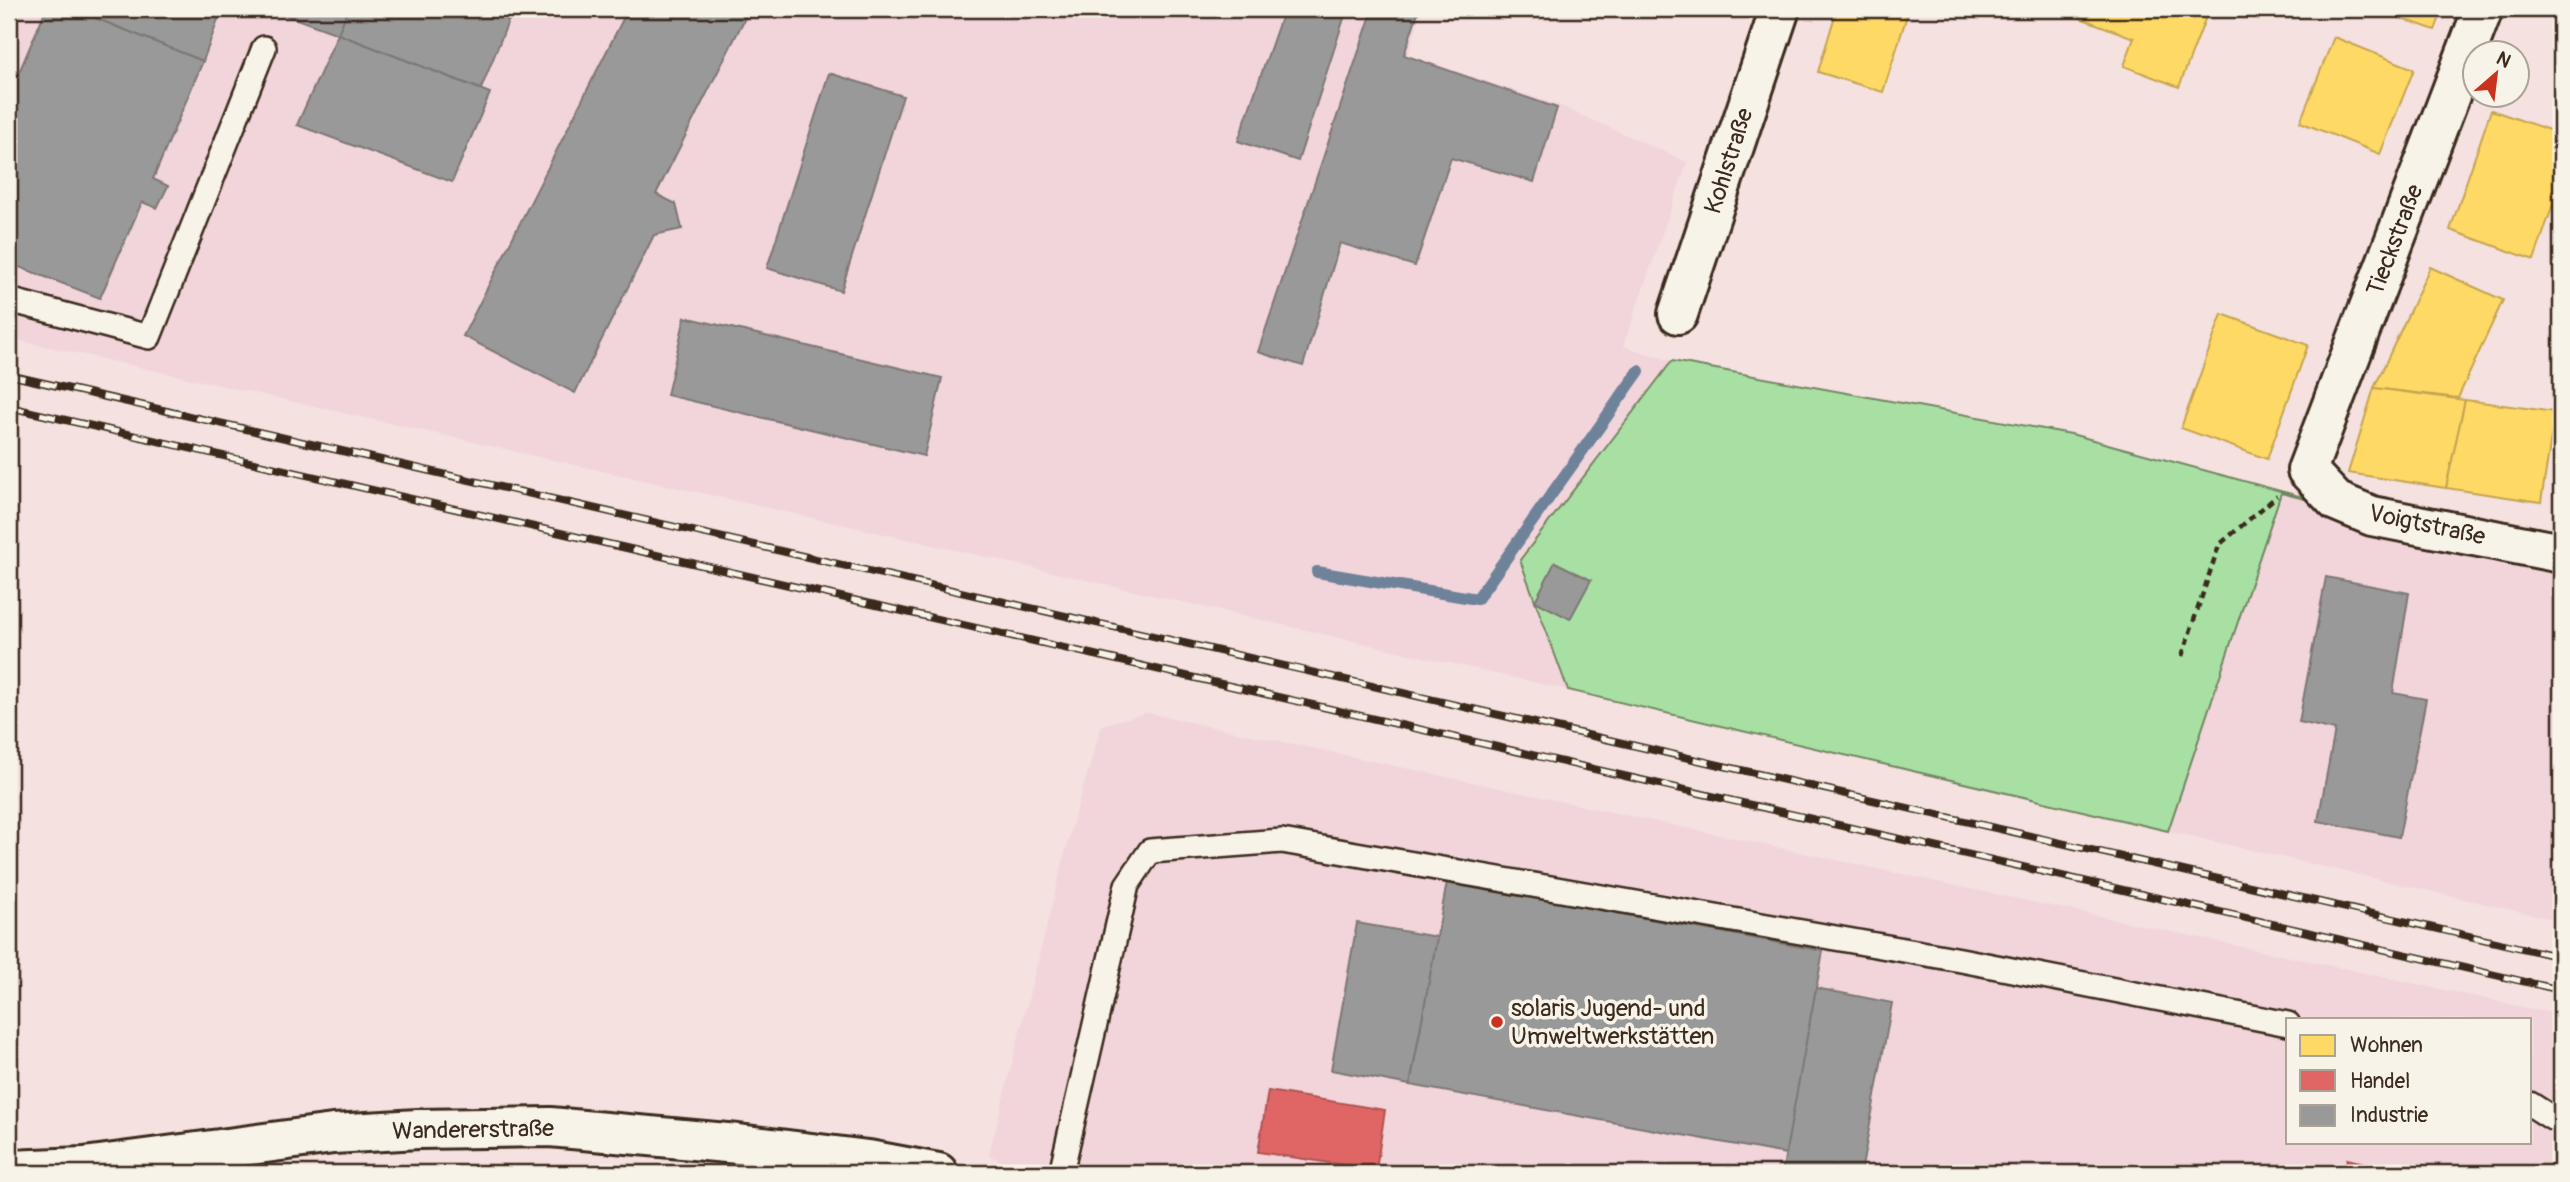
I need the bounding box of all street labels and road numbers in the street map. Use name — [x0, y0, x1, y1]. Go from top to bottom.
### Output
street label: Kohlstraße — [1698, 104, 1760, 217]
street label: Tieckstraße — [2361, 180, 2429, 300]
street label: Voigtstraße — [2366, 499, 2488, 552]
street label: Wandererstraße — [392, 1114, 554, 1146]

